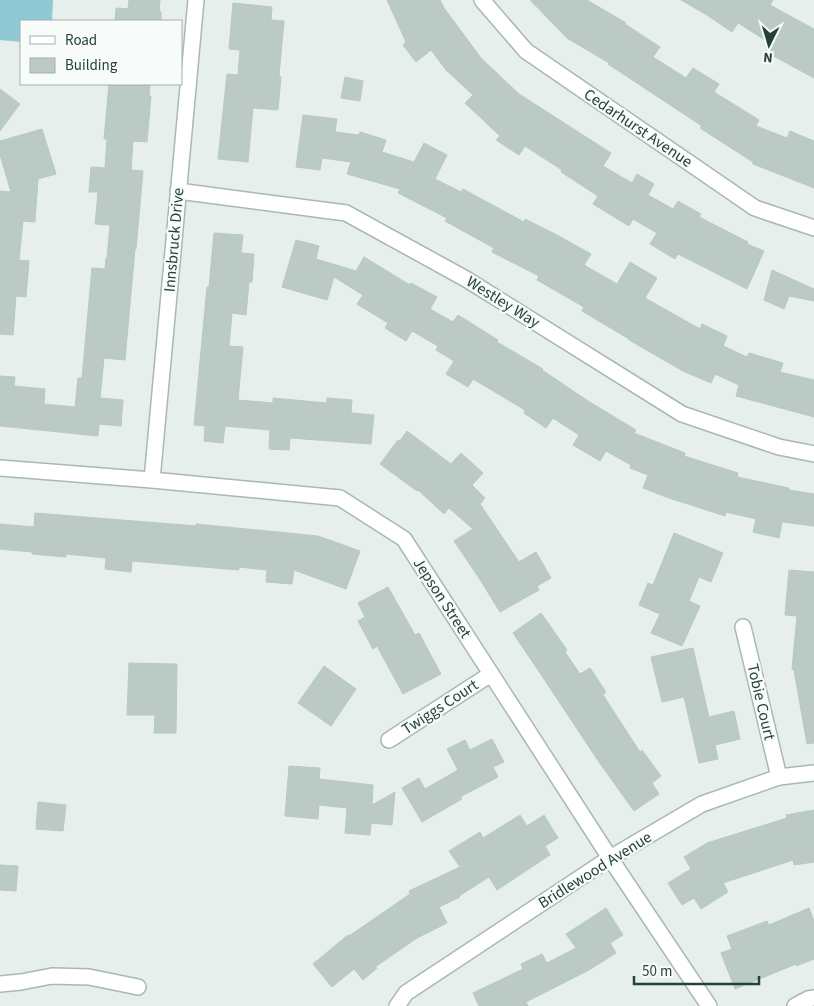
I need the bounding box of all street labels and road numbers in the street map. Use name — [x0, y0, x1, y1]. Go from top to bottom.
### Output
street label: Cedarhurst Avenue — [579, 83, 697, 173]
street label: Innsbruck Drive — [158, 187, 190, 293]
street label: Westley Way — [462, 271, 544, 334]
street label: Jepson Street — [408, 553, 477, 643]
street label: Tobie Court — [742, 662, 781, 743]
street label: Twiggs Court — [398, 674, 483, 740]
street label: Bridlewood Avenue — [534, 826, 656, 914]

